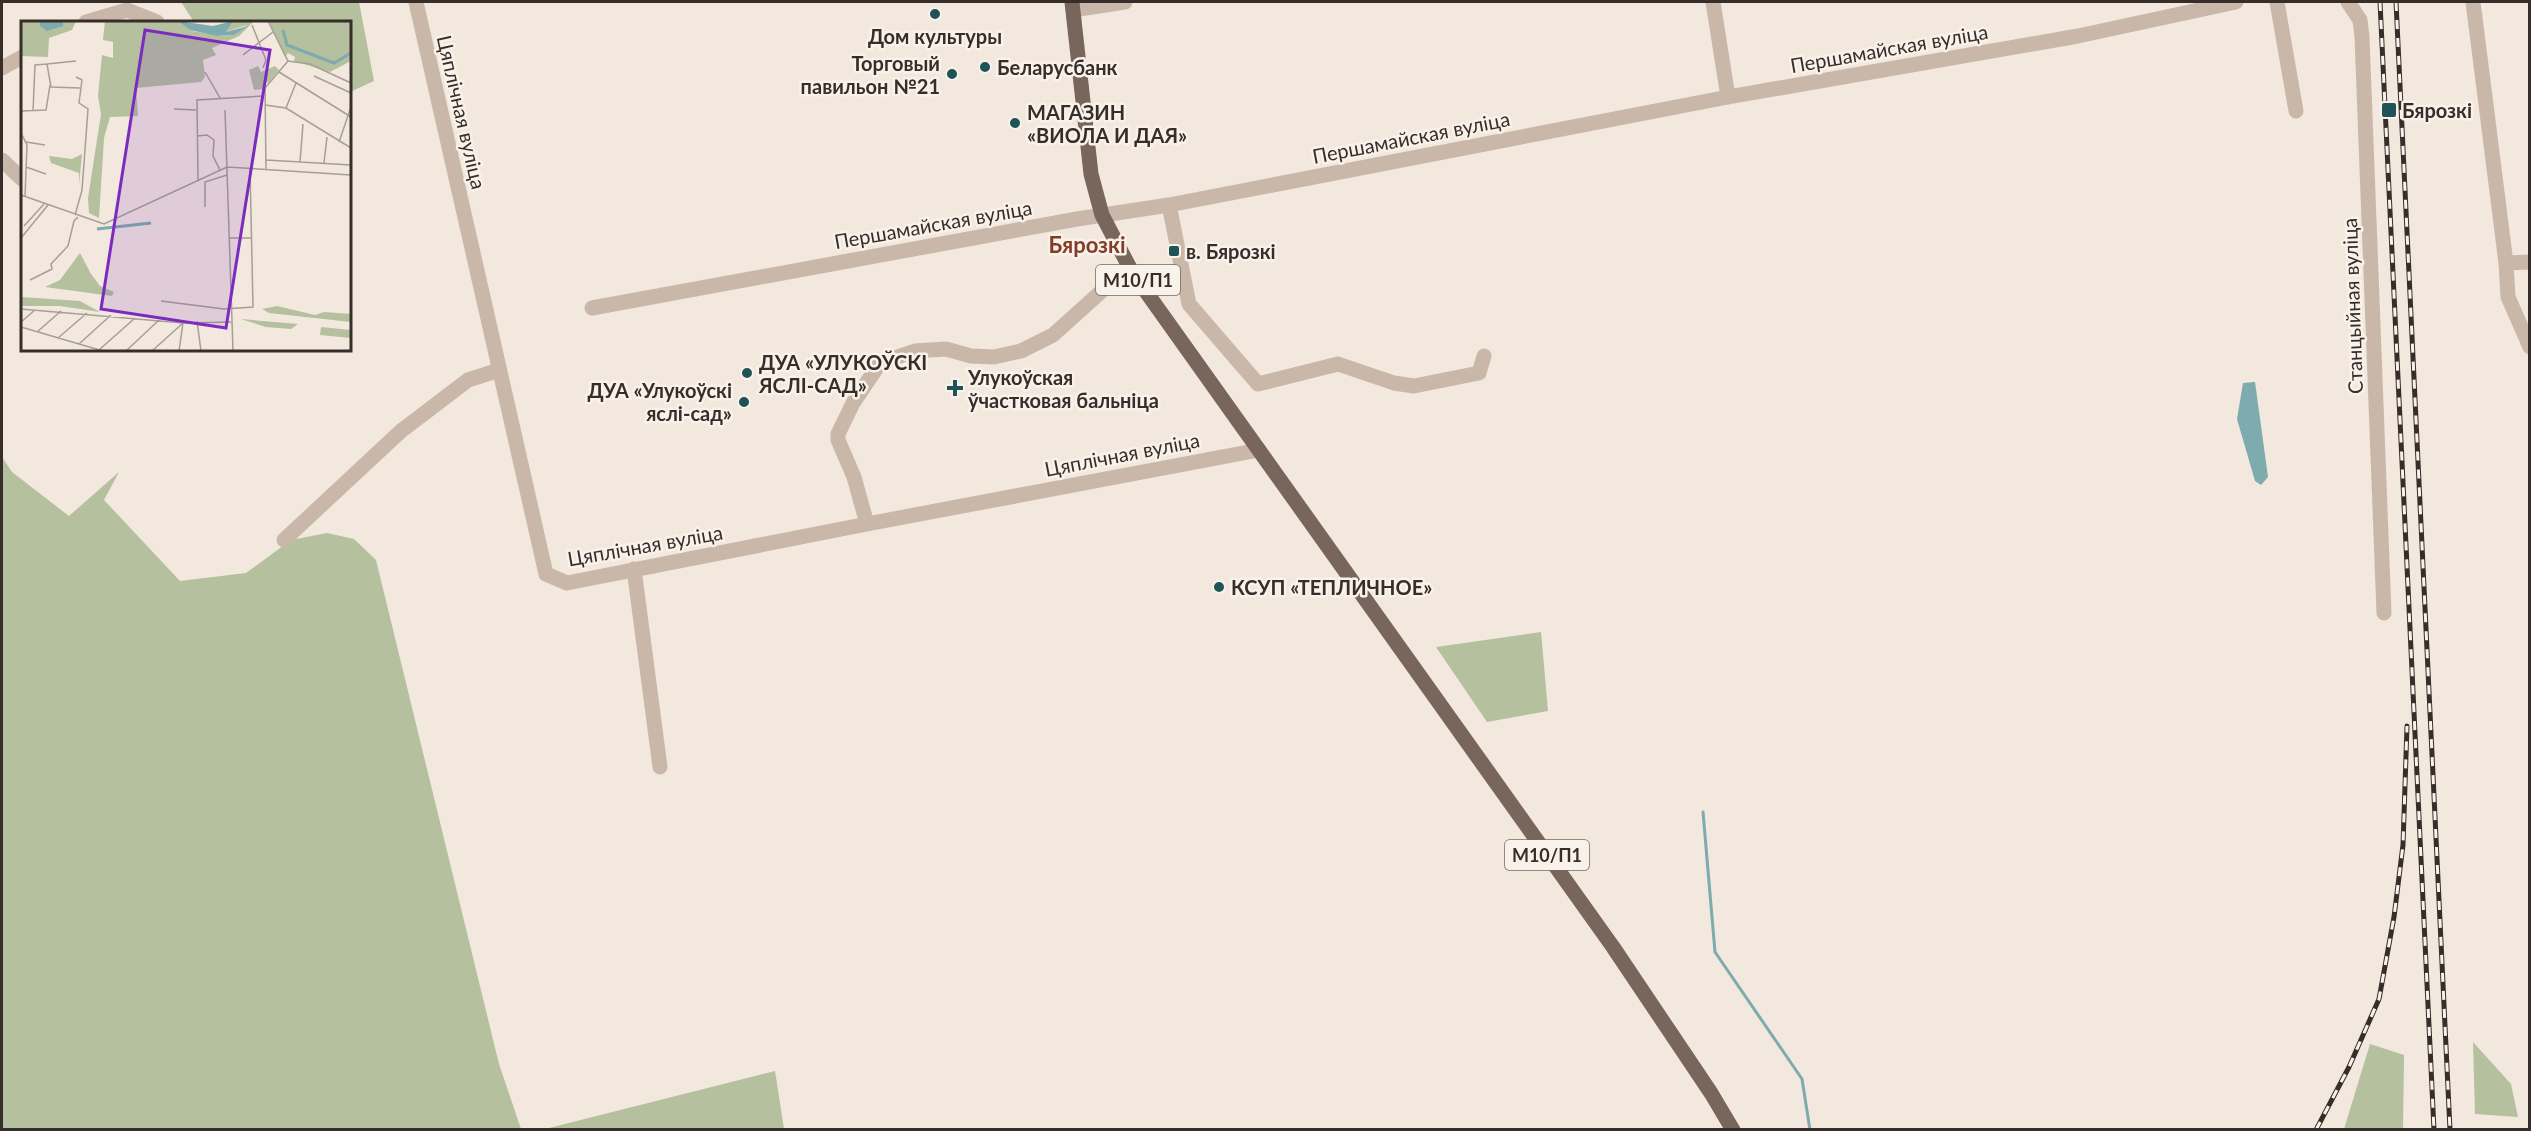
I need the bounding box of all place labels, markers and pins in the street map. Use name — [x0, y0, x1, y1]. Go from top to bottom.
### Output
marker: Дом культуры — [928, 7, 942, 21]
place label: Дом культуры — [868, 24, 1002, 48]
place label: Торговый павильон №21 — [801, 51, 940, 98]
place label: Беларусбанк — [997, 55, 1118, 79]
marker: Беларусбанк — [978, 60, 992, 74]
marker: Торговый павильон №21 — [945, 67, 959, 81]
place label: Бярозкі — [2402, 98, 2472, 122]
place label: МАГАЗИН «ВИОЛА И ДАЯ» — [1027, 100, 1187, 147]
marker: Бярозкі — [2380, 101, 2398, 119]
marker: МАГАЗИН «ВИОЛА И ДАЯ» — [1008, 116, 1022, 130]
place label: в. Бярозкі — [1186, 239, 1276, 263]
marker: в. Бярозкі — [1167, 244, 1181, 258]
place label: ДУА «УЛУКОЎСКІ ЯСЛІ-САД» — [758, 350, 927, 397]
place label: Улукоўская ўчастковая бальніца — [967, 365, 1159, 412]
marker: ДУА «УЛУКОЎСКІ ЯСЛІ-САД» — [740, 366, 754, 380]
place label: ДУА «Улукоўскі яслі-сад» — [588, 378, 732, 425]
marker: Улукоўская ўчастковая бальніца — [946, 379, 964, 397]
marker: ДУА «Улукоўскі яслі-сад» — [737, 395, 751, 409]
place label: КСУП «ТЕПЛИЧНОЕ» — [1231, 575, 1432, 599]
marker: КСУП «ТЕПЛИЧНОЕ» — [1212, 580, 1226, 594]

